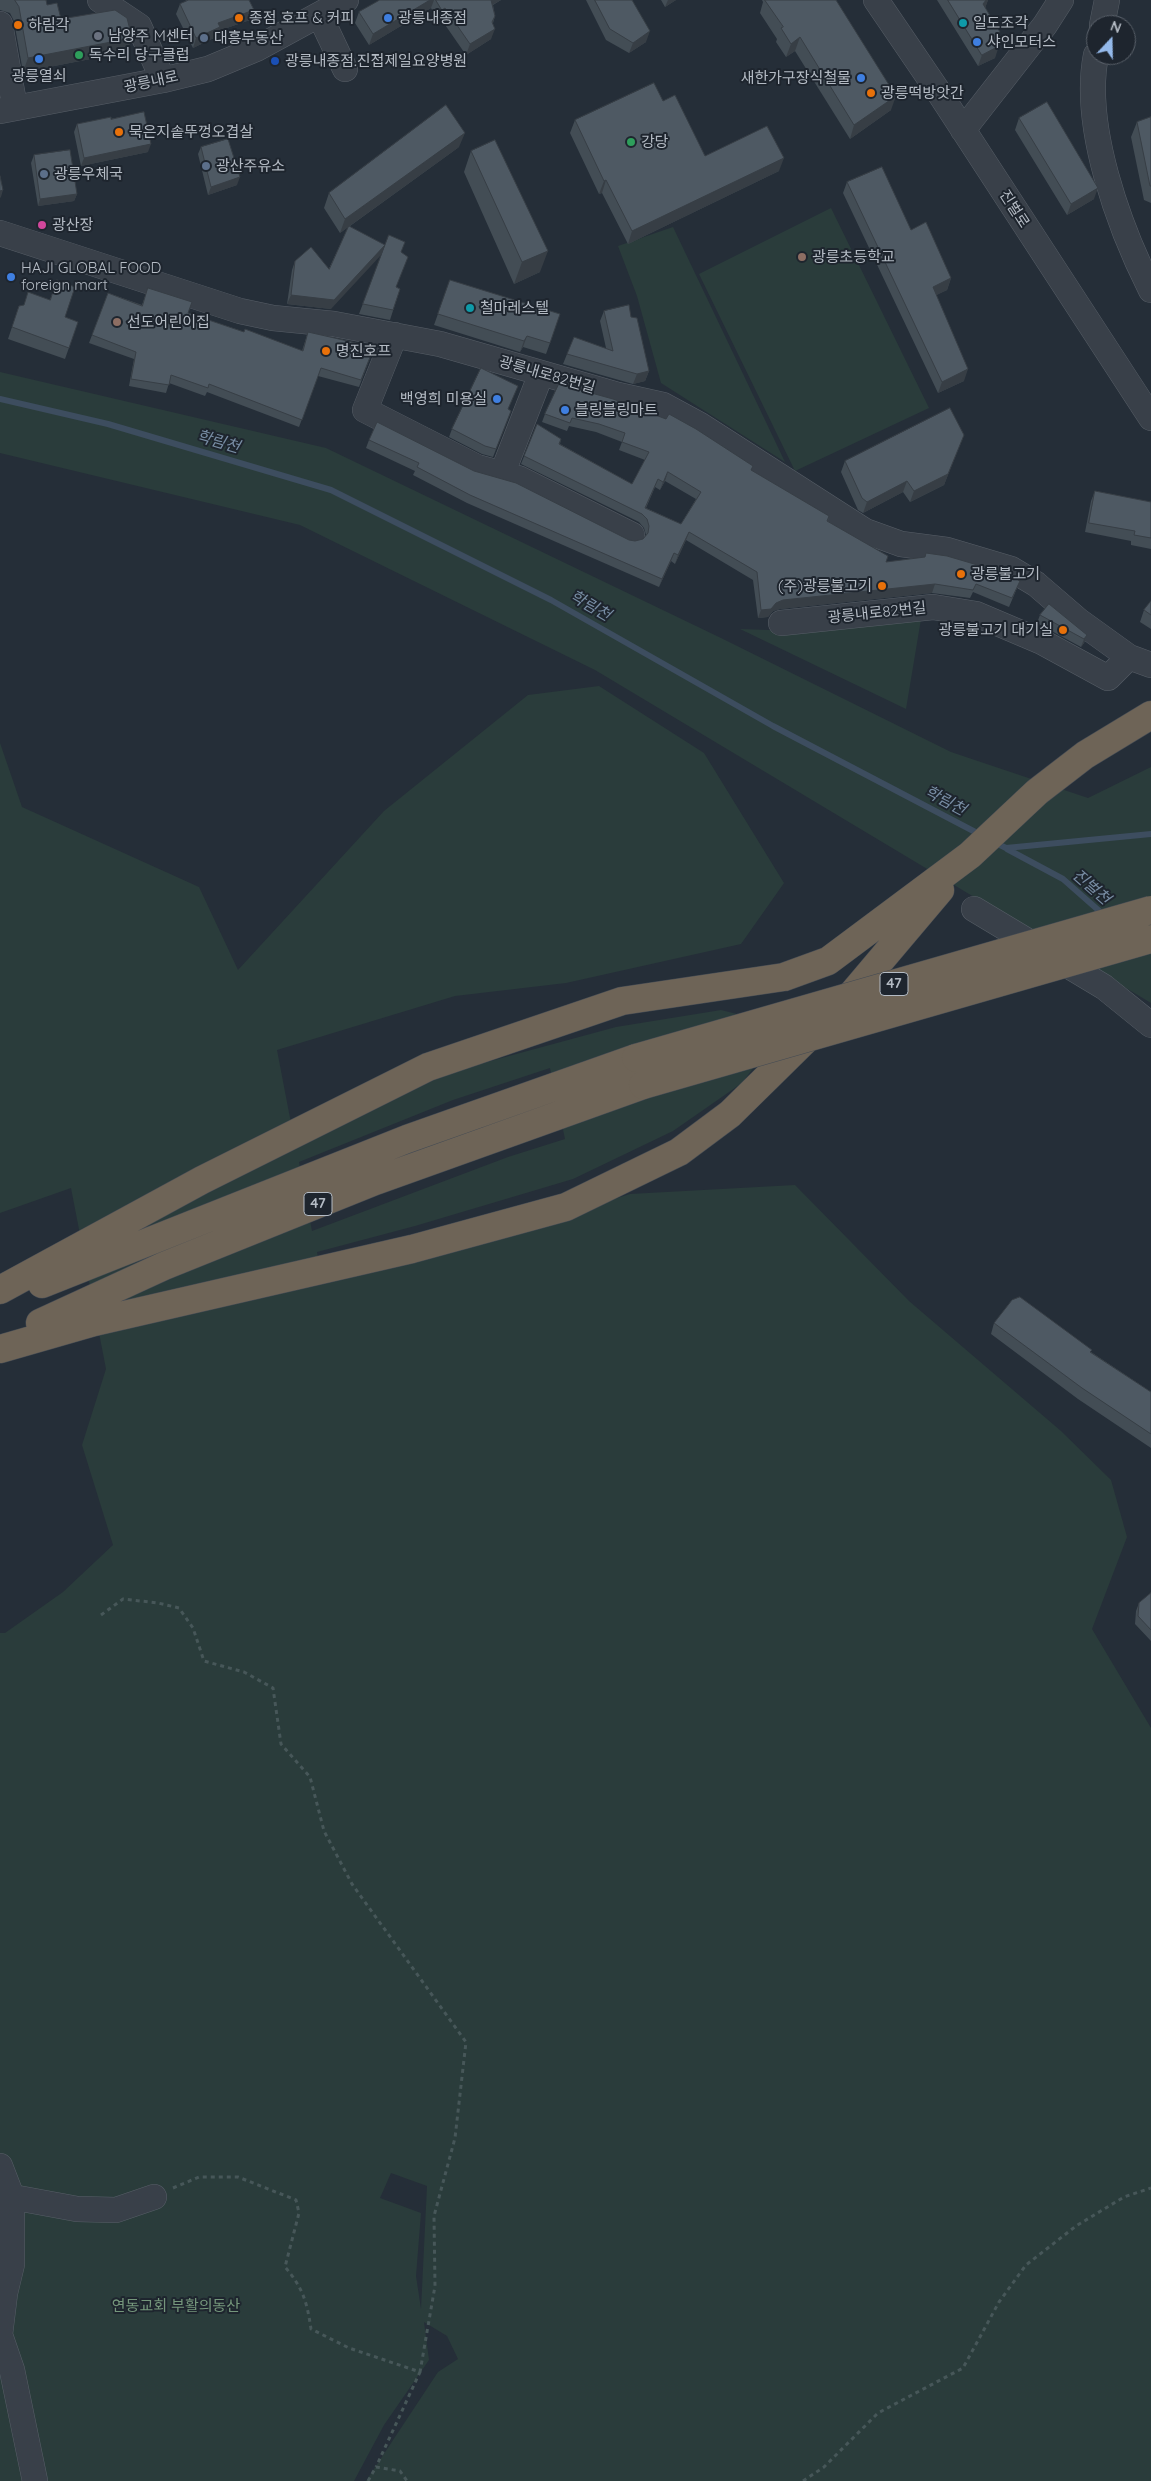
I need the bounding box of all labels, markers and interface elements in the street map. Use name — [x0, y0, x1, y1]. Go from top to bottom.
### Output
place label: 종점 호프 & 커피 — [249, 9, 354, 27]
place label: 광릉내종점 — [398, 9, 467, 27]
marker: 종점 호프 & 커피 — [233, 12, 245, 24]
marker: 광릉내종점 — [382, 12, 394, 24]
place label: 일도조각 — [973, 14, 1028, 32]
north arrow — [1086, 15, 1136, 65]
place label: 하림각 — [28, 16, 69, 34]
marker: 일도조각 — [957, 17, 969, 29]
text: N — [1108, 17, 1124, 37]
marker: 하림각 — [12, 19, 24, 31]
place label: 남양주 M센터 — [108, 27, 193, 45]
place label: 대흥부동산 — [214, 29, 283, 47]
marker: 남양주 M센터 — [92, 30, 104, 42]
marker: 대흥부동산 — [198, 32, 210, 44]
place label: 샤인모터스 — [987, 33, 1056, 51]
marker: 샤인모터스 — [971, 36, 983, 48]
place label: 독수리 당구클럽 — [89, 46, 190, 64]
marker: 독수리 당구클럽 — [73, 49, 85, 61]
place label: 광릉내종점.진접제일요양병원 — [285, 52, 467, 70]
marker: 광릉열쇠 — [33, 53, 45, 65]
marker: 광릉내종점.진접제일요양병원 — [269, 55, 281, 67]
place label: 광릉열쇠 — [11, 67, 67, 85]
street label: 광릉내로 — [122, 67, 180, 97]
place label: 새한가구장식철물 — [741, 69, 851, 87]
marker: 새한가구장식철물 — [855, 72, 867, 84]
place label: 광릉떡방앗간 — [881, 84, 964, 102]
marker: 광릉떡방앗간 — [865, 87, 877, 99]
place label: 묵은지솥뚜껑오겹살 — [129, 123, 253, 141]
marker: 묵은지솥뚜껑오겹살 — [113, 126, 125, 138]
place label: 강당 — [641, 133, 669, 151]
marker: 강당 — [625, 136, 637, 148]
place label: 광산주유소 — [216, 157, 285, 175]
marker: 광산주유소 — [200, 160, 212, 172]
place label: 광릉우체국 — [54, 165, 123, 183]
marker: 광릉우체국 — [38, 168, 50, 180]
street label: 진벌로 — [995, 187, 1033, 231]
place label: 광산장 — [52, 216, 93, 234]
marker: 광산장 — [36, 219, 48, 231]
place label: 광릉초등학교 — [812, 248, 895, 266]
marker: 광릉초등학교 — [796, 251, 808, 263]
place label: HAJI GLOBAL FOOD foreign mart — [21, 259, 161, 294]
marker: HAJI GLOBAL FOOD foreign mart — [5, 271, 17, 283]
place label: 철마레스텔 — [480, 299, 549, 317]
marker: 철마레스텔 — [464, 302, 476, 314]
place label: 선도어린이집 — [127, 313, 210, 331]
marker: 선도어린이집 — [111, 316, 123, 328]
place label: 명진호프 — [336, 342, 391, 360]
marker: 명진호프 — [320, 345, 332, 357]
street label: 광릉내로82번길 — [497, 353, 597, 397]
place label: 백영희 미용실 — [400, 390, 487, 408]
marker: 백영희 미용실 — [491, 393, 503, 405]
place label: 블링블링마트 — [575, 401, 658, 419]
marker: 블링블링마트 — [559, 404, 571, 416]
water label: 학림천 — [194, 427, 242, 457]
place label: 광릉불고기 — [971, 565, 1040, 583]
marker: 광릉불고기 — [955, 568, 967, 580]
place label: (주)광릉불고기 — [778, 577, 872, 595]
marker: (주)광릉불고기 — [876, 580, 888, 592]
water label: 학림천 — [566, 587, 614, 625]
street label: 광릉내로82번길 — [827, 599, 927, 627]
place label: 광릉불고기 대기실 — [939, 621, 1053, 639]
marker: 광릉불고기 대기실 — [1057, 624, 1069, 636]
water label: 학림천 — [921, 782, 969, 820]
water label: 진벌천 — [1068, 865, 1114, 909]
road number: 47 — [880, 972, 908, 996]
road number: 47 — [304, 1192, 332, 1216]
park label: 연동교회 부활의동산 — [112, 2297, 240, 2315]

